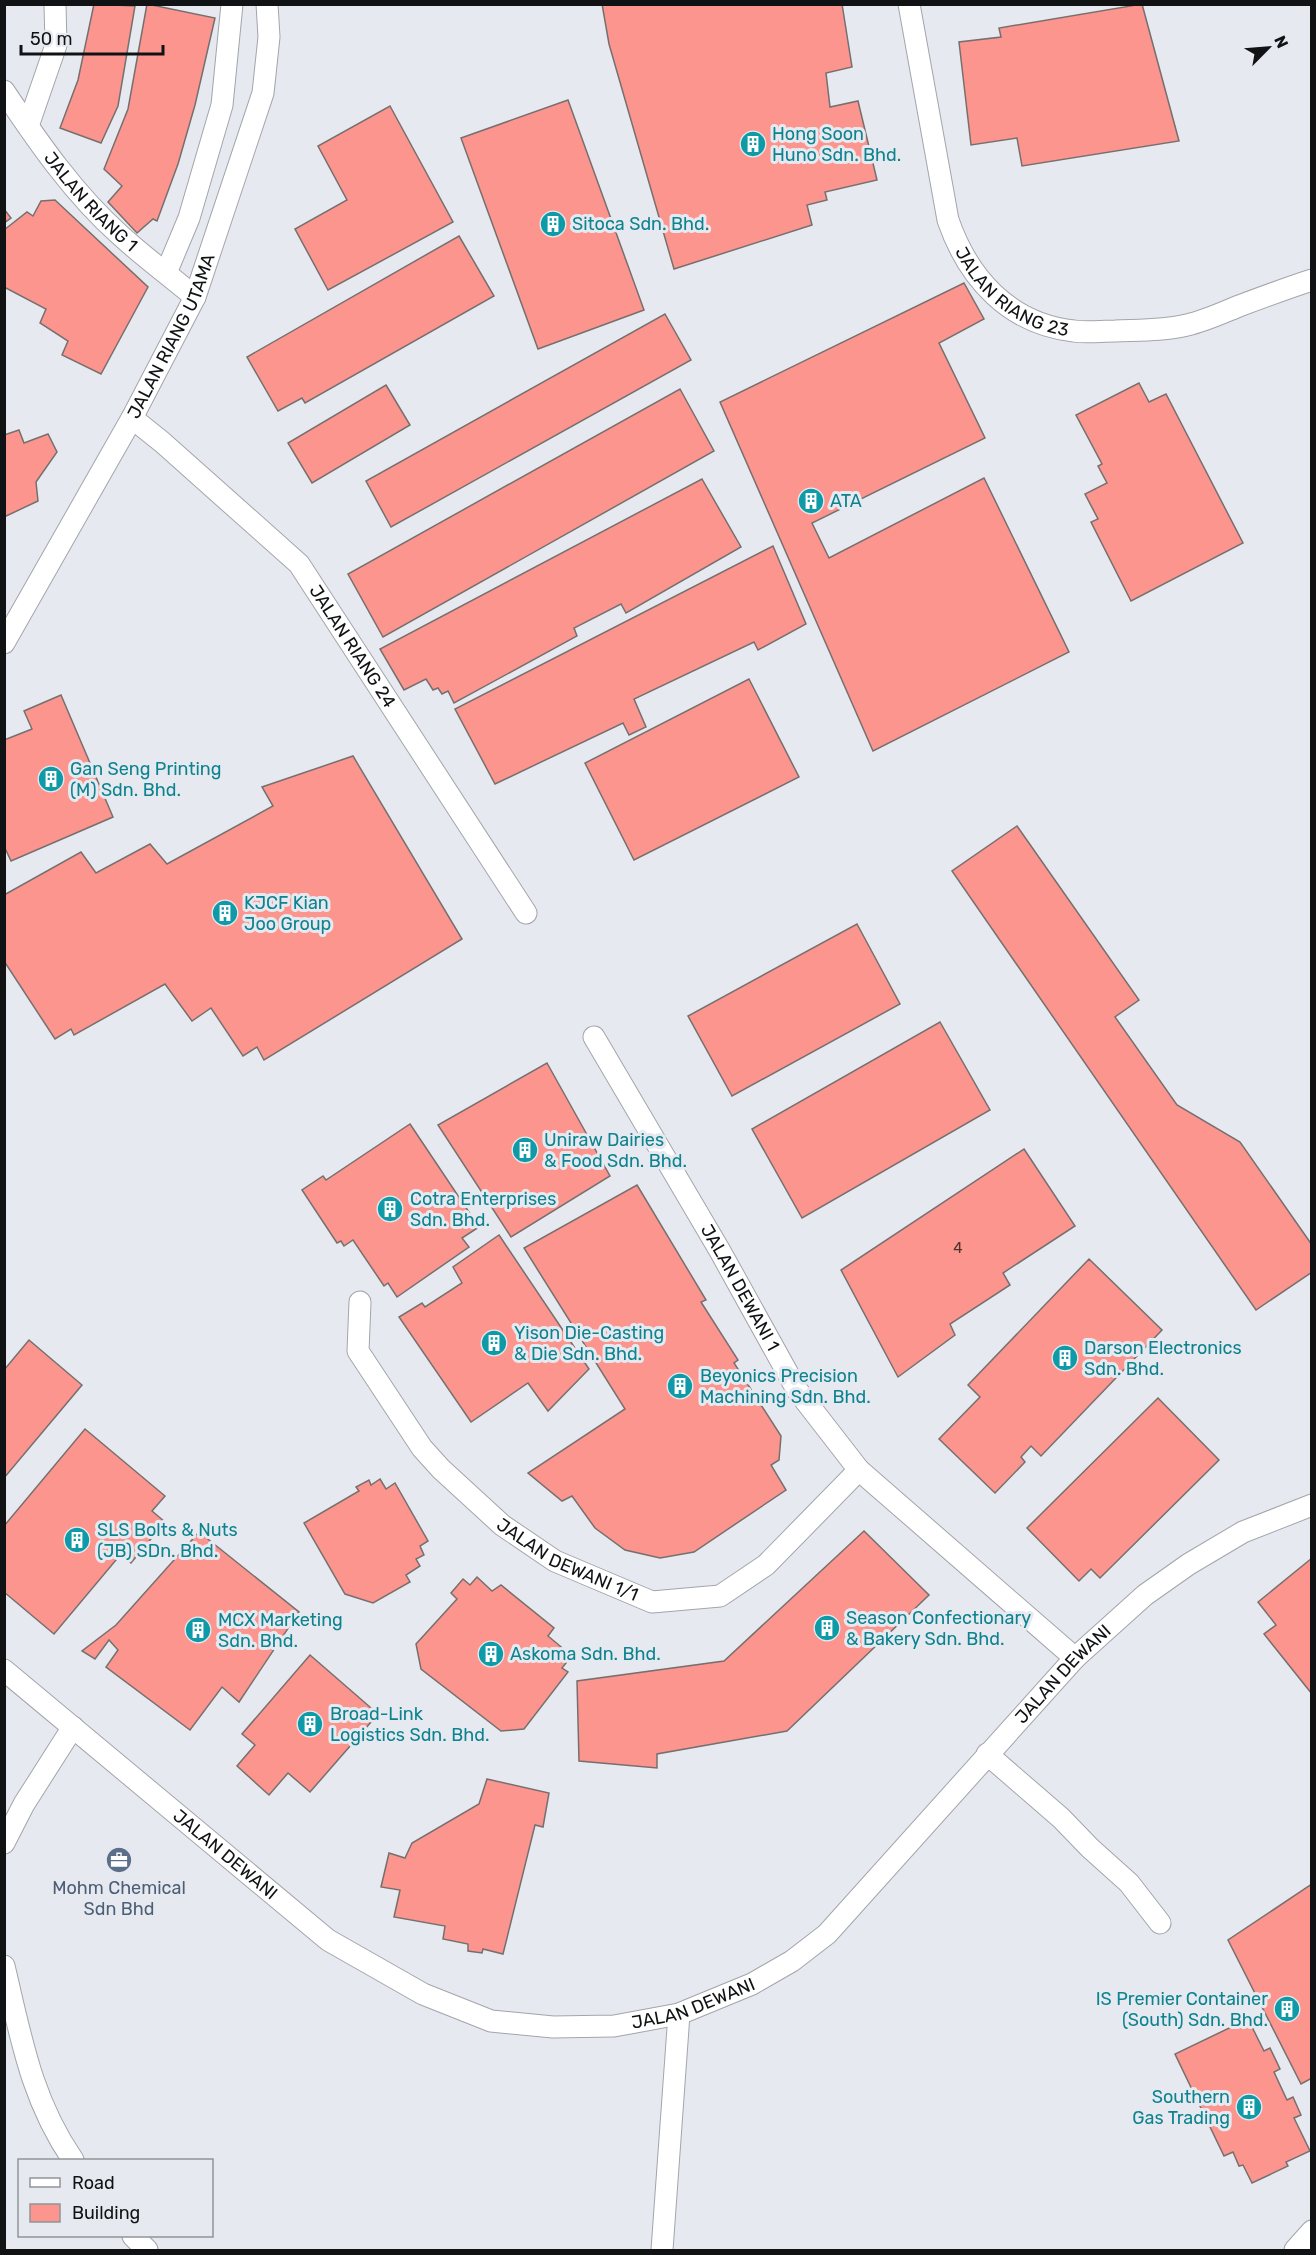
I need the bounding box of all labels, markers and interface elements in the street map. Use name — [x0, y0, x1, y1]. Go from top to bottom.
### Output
scale bar — [21, 18, 164, 56]
north arrow — [1238, 18, 1298, 78]
text: 50 m — [30, 28, 73, 50]
text: N — [1270, 33, 1292, 51]
place label: Hong Soon Huno Sdn. Bhd. — [772, 123, 901, 166]
building icon: Hong Soon Huno Sdn. Bhd. — [738, 129, 768, 159]
street label: JALAN RIANG 1 — [39, 148, 142, 256]
building icon: Sitoca Sdn. Bhd. — [538, 209, 568, 239]
place label: Sitoca Sdn. Bhd. — [572, 213, 709, 235]
street label: JALAN RIANG 23 — [950, 243, 1071, 341]
street label: JALAN RIANG UTAMA — [123, 251, 220, 422]
building icon: ATA — [796, 486, 826, 516]
place label: ATA — [830, 490, 862, 512]
street label: JALAN RIANG 24 — [305, 581, 400, 712]
place label: Gan Seng Printing (M) Sdn. Bhd. — [70, 758, 221, 801]
building icon: Gan Seng Printing (M) Sdn. Bhd. — [36, 764, 66, 794]
place label: KJCF Kian Joo Group — [244, 892, 331, 935]
building icon: KJCF Kian Joo Group — [210, 898, 240, 928]
place label: Uniraw Dairies & Food Sdn. Bhd. — [544, 1129, 687, 1172]
building icon: Uniraw Dairies & Food Sdn. Bhd. — [510, 1135, 540, 1165]
place label: Cotra Enterprises Sdn. Bhd. — [410, 1188, 556, 1231]
building icon: Cotra Enterprises Sdn. Bhd. — [375, 1194, 405, 1224]
street label: JALAN DEWANI 1 — [696, 1220, 784, 1355]
house number: 4 — [953, 1239, 963, 1257]
place label: Yison Die-Casting & Die Sdn. Bhd. — [514, 1322, 664, 1365]
building icon: Yison Die-Casting & Die Sdn. Bhd. — [479, 1328, 509, 1358]
place label: Darson Electronics Sdn. Bhd. — [1084, 1337, 1242, 1380]
building icon: Darson Electronics Sdn. Bhd. — [1050, 1343, 1080, 1373]
place label: Beyonics Precision Machining Sdn. Bhd. — [700, 1365, 871, 1408]
building icon: Beyonics Precision Machining Sdn. Bhd. — [665, 1371, 695, 1401]
street label: JALAN DEWANI 1/1 — [492, 1514, 642, 1606]
place label: SLS Bolts & Nuts (JB) SDn. Bhd. — [97, 1519, 238, 1562]
building icon: SLS Bolts & Nuts (JB) SDn. Bhd. — [62, 1525, 92, 1555]
place label: Season Confectionary & Bakery Sdn. Bhd. — [846, 1607, 1031, 1650]
place label: MCX Marketing Sdn. Bhd. — [218, 1609, 343, 1652]
building icon: Season Confectionary & Bakery Sdn. Bhd. — [812, 1613, 842, 1643]
building icon: MCX Marketing Sdn. Bhd. — [183, 1615, 213, 1645]
street label: JALAN DEWANI — [1010, 1620, 1116, 1728]
building icon: Askoma Sdn. Bhd. — [476, 1639, 506, 1669]
place label: Askoma Sdn. Bhd. — [510, 1643, 661, 1665]
place label: Broad-Link Logistics Sdn. Bhd. — [330, 1703, 489, 1746]
building icon: Broad-Link Logistics Sdn. Bhd. — [295, 1709, 325, 1739]
street label: JALAN DEWANI — [169, 1805, 282, 1904]
office icon: Mohm Chemical Sdn Bhd — [104, 1845, 134, 1875]
place label: Mohm Chemical Sdn Bhd — [52, 1877, 186, 1920]
street label: JALAN DEWANI — [630, 1973, 758, 2034]
place label: IS Premier Container (South) Sdn. Bhd. — [1096, 1988, 1268, 2031]
building icon: IS Premier Container (South) Sdn. Bhd. — [1272, 1994, 1302, 2024]
place label: Southern Gas Trading — [1132, 2086, 1230, 2129]
building icon: Southern Gas Trading — [1234, 2092, 1264, 2122]
legend — [18, 2159, 213, 2237]
text: Road — [72, 2172, 115, 2194]
text: Building — [72, 2202, 140, 2224]

